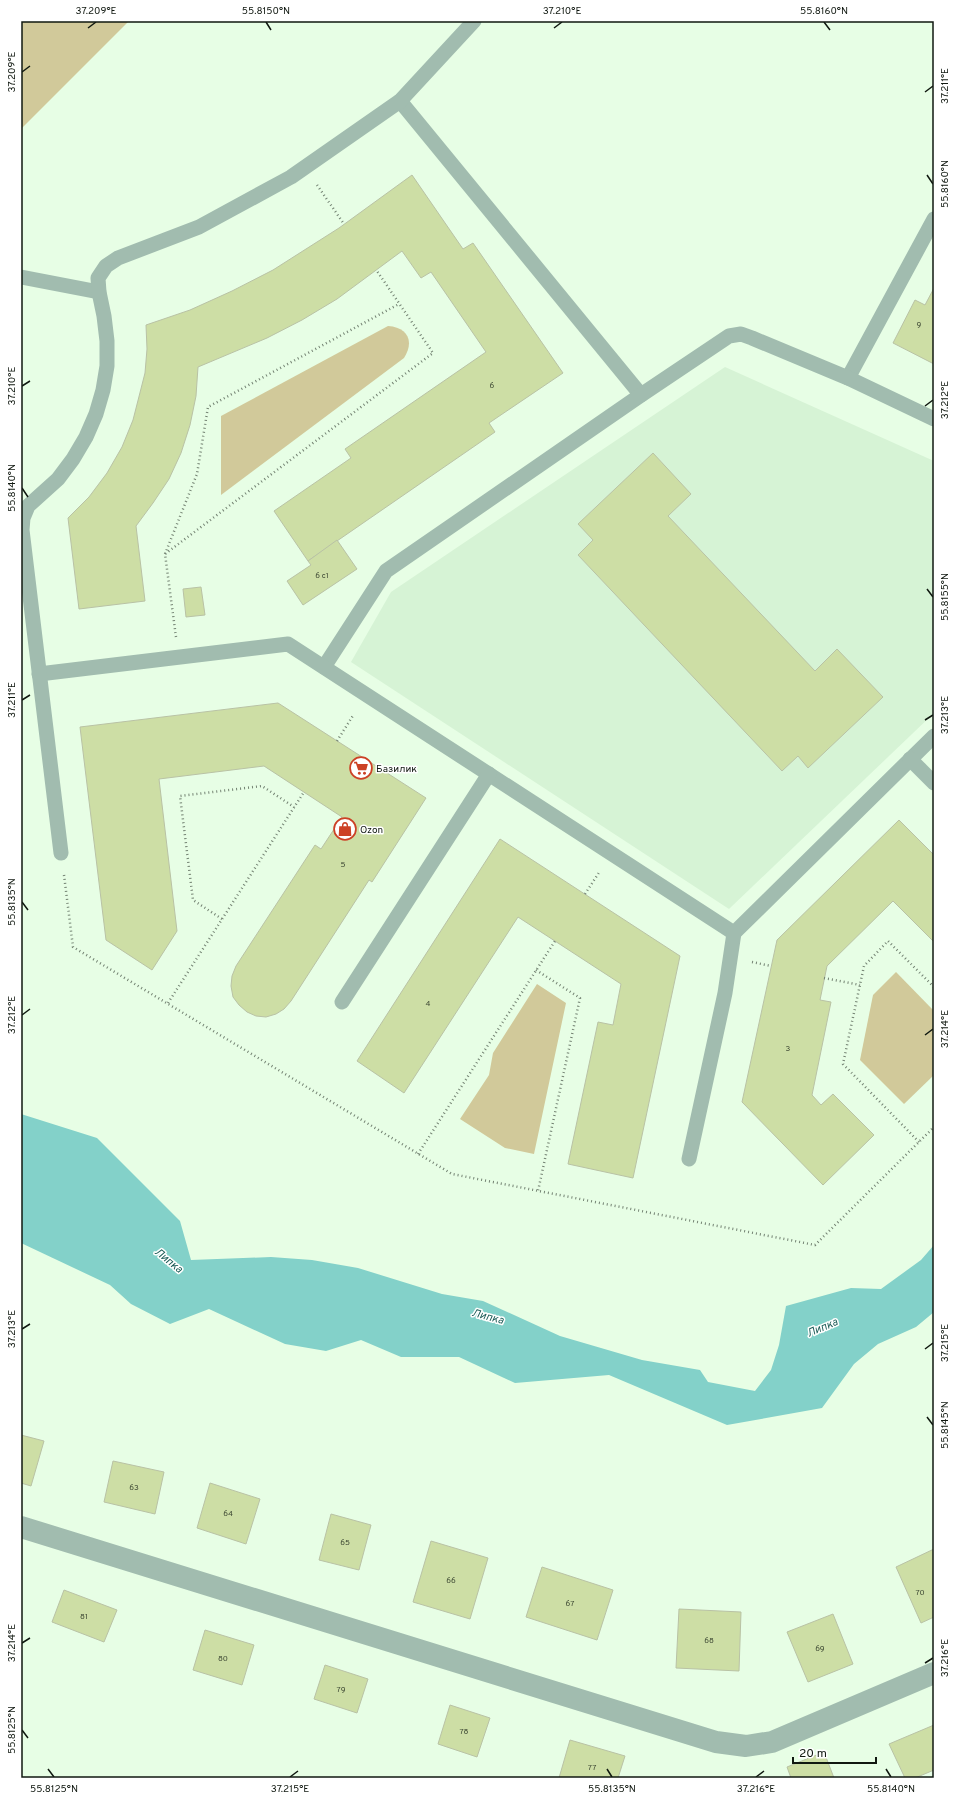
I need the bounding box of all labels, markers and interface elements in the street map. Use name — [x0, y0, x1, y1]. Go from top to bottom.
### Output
text: 37.209°E — [76, 5, 116, 18]
text: 55.8150°N — [242, 5, 290, 18]
text: 37.210°E — [543, 5, 581, 18]
text: 55.8160°N — [800, 5, 848, 18]
text: 37.209°E — [6, 52, 19, 92]
text: 37.211°E — [939, 68, 952, 104]
text: 55.8160°N — [939, 160, 952, 208]
house number: 9 — [917, 320, 922, 330]
text: 37.210°E — [6, 367, 19, 405]
house number: 6 — [490, 381, 495, 391]
text: 37.212°E — [939, 381, 952, 419]
text: 55.8140°N — [6, 464, 19, 512]
house number: 6 с1 — [315, 571, 329, 581]
text: 55.8155°N — [939, 573, 952, 621]
text: 37.211°E — [6, 682, 19, 718]
text: 37.213°E — [939, 696, 952, 734]
supermarket icon: Базилик — [348, 755, 374, 781]
place label: Базилик — [376, 763, 417, 776]
shop icon: Ozon — [332, 816, 358, 842]
place label: Ozon — [360, 824, 383, 837]
house number: 5 — [341, 860, 346, 870]
text: 55.8135°N — [6, 878, 19, 926]
text: 37.212°E — [6, 996, 19, 1034]
house number: 4 — [426, 999, 431, 1009]
text: 37.214°E — [939, 1010, 952, 1048]
house number: 3 — [786, 1044, 791, 1054]
water label: Липка — [151, 1245, 186, 1277]
water label: Липка — [470, 1306, 506, 1328]
text: 37.213°E — [6, 1310, 19, 1348]
water label: Липка — [805, 1315, 840, 1341]
text: 37.215°E — [939, 1324, 952, 1362]
text: 55.8145°N — [939, 1401, 952, 1449]
house number: 63 — [129, 1483, 139, 1493]
house number: 64 — [223, 1509, 233, 1519]
house number: 65 — [340, 1538, 350, 1548]
house number: 66 — [446, 1576, 456, 1586]
house number: 70 — [915, 1588, 925, 1598]
house number: 67 — [566, 1599, 574, 1609]
house number: 81 — [80, 1612, 88, 1622]
text: 37.214°E — [6, 1624, 19, 1662]
house number: 68 — [704, 1636, 714, 1646]
text: 37.216°E — [939, 1639, 952, 1677]
house number: 69 — [815, 1644, 825, 1654]
house number: 80 — [218, 1654, 228, 1664]
house number: 79 — [337, 1685, 346, 1695]
text: 55.8125°N — [6, 1706, 19, 1754]
house number: 78 — [460, 1727, 469, 1737]
scale bar — [793, 1739, 876, 1765]
text: 20 m — [799, 1746, 827, 1762]
house number: 77 — [588, 1763, 596, 1773]
text: 55.8125°N — [30, 1783, 78, 1796]
text: 37.215°E — [271, 1783, 309, 1796]
text: 55.8135°N — [588, 1783, 636, 1796]
text: 37.216°E — [737, 1783, 775, 1796]
text: 55.8140°N — [867, 1783, 915, 1796]

